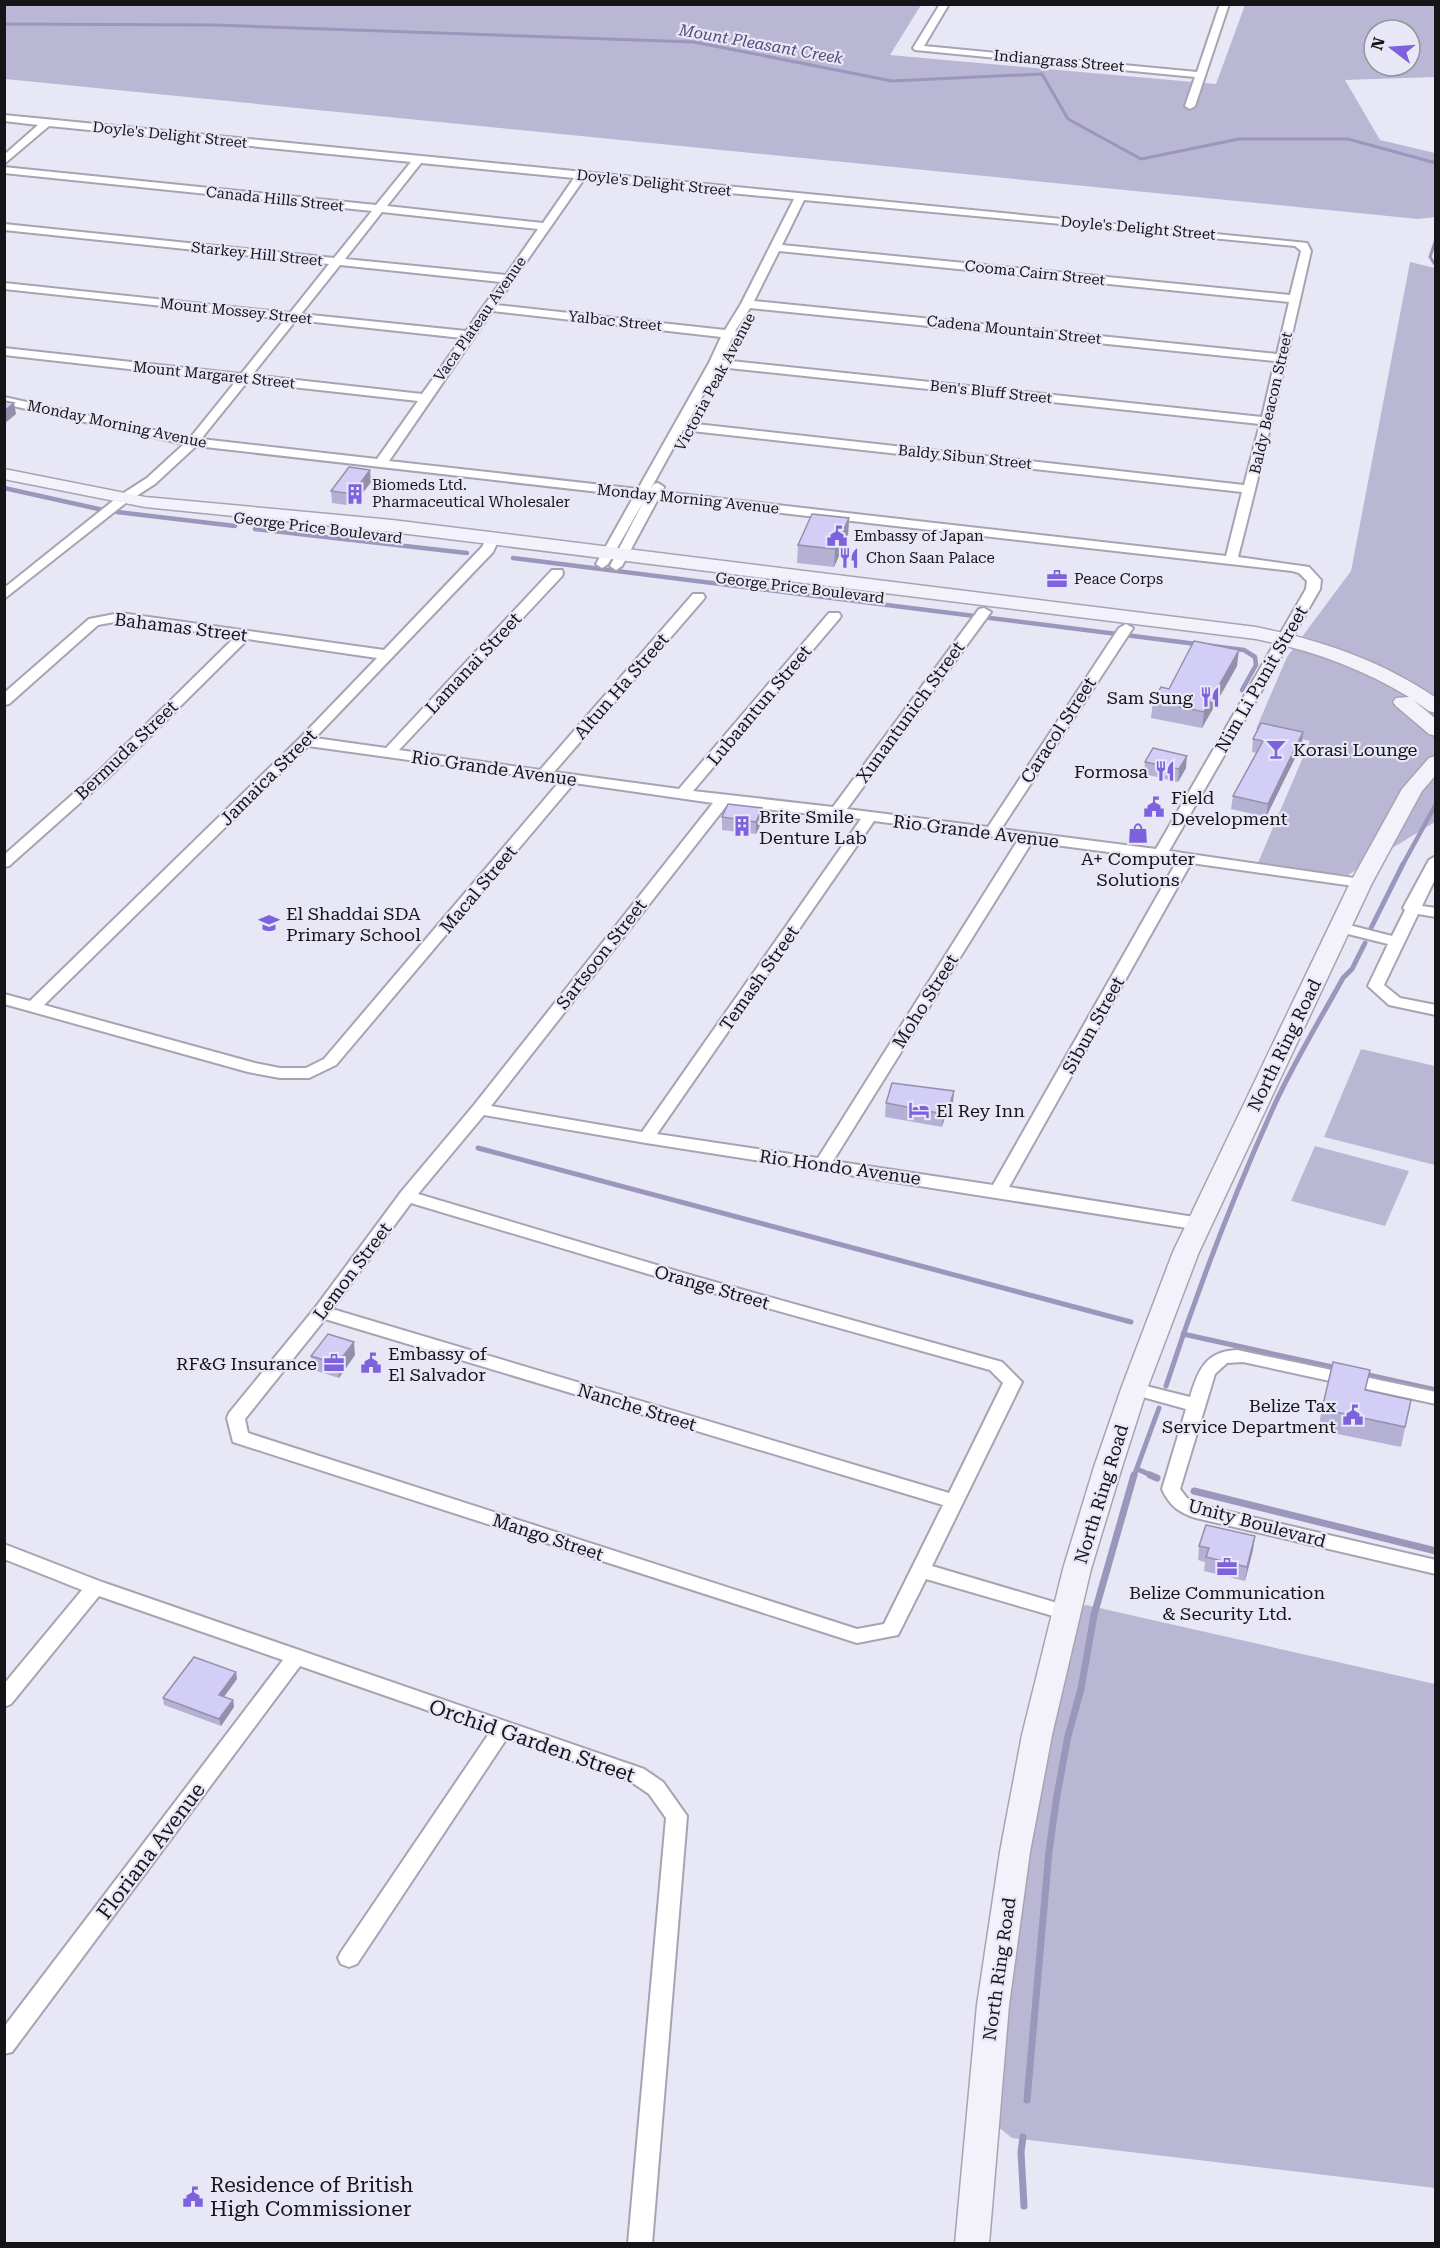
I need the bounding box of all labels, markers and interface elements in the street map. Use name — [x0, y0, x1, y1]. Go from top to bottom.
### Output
north arrow — [1362, 18, 1422, 78]
water label: Mount Pleasant Creek — [676, 20, 845, 68]
text: N — [1367, 35, 1389, 52]
street label: Indiangrass Street — [993, 46, 1126, 76]
street label: Doyle's Delight Street — [92, 118, 249, 152]
street label: Doyle's Delight Street — [576, 166, 733, 200]
street label: Canada Hills Street — [205, 183, 345, 215]
street label: Doyle's Delight Street — [1060, 212, 1217, 244]
street label: Starkey Hill Street — [190, 238, 324, 270]
street label: Vaca Plateau Avenue — [430, 253, 530, 385]
street label: Cooma Cairn Street — [964, 257, 1107, 289]
street label: Mount Mossey Street — [159, 294, 313, 328]
street label: Yalbac Street — [567, 307, 663, 335]
street label: Victoria Peak Avenue — [671, 310, 759, 454]
street label: Cadena Mountain Street — [926, 312, 1103, 348]
street label: Baldy Beacon Street — [1246, 330, 1296, 476]
street label: Mount Margaret Street — [132, 358, 296, 393]
street label: Ben's Bluff Street — [929, 377, 1053, 407]
street label: Monday Morning Avenue — [26, 396, 208, 452]
street label: Baldy Sibun Street — [897, 441, 1033, 473]
place label: Biomeds Ltd. Pharmaceutical Wholesaler — [372, 476, 570, 511]
street label: Monday Morning Avenue — [596, 480, 780, 518]
building icon: Biomeds Ltd. Pharmaceutical Wholesaler — [343, 482, 367, 506]
street label: George Price Boulevard — [232, 509, 404, 547]
public building icon: Embassy of Japan — [825, 524, 849, 548]
place label: Embassy of Japan — [854, 527, 984, 545]
restaurant icon: Chon Saan Palace — [837, 546, 861, 570]
place label: Chon Saan Palace — [866, 549, 995, 567]
office icon: Peace Corps — [1045, 567, 1069, 591]
street label: George Price Boulevard — [714, 569, 886, 607]
place label: Peace Corps — [1074, 570, 1163, 588]
street label: Nim Li Punit Street — [1210, 602, 1312, 756]
street label: Bahamas Street — [113, 608, 249, 646]
street label: Lamanai Street — [421, 608, 525, 718]
street label: Altun Ha Street — [569, 629, 673, 743]
street label: Xunantunich Street — [852, 637, 969, 787]
street label: Lubaantun Street — [703, 640, 816, 769]
street label: Caracol Street — [1016, 673, 1100, 787]
restaurant icon: Sam Sung — [1198, 685, 1222, 709]
place label: Sam Sung — [1107, 687, 1194, 708]
street label: Bermuda Street — [70, 696, 182, 804]
street label: Jamaica Street — [216, 724, 321, 829]
bar icon: Korasi Lounge — [1264, 737, 1288, 761]
place label: Korasi Lounge — [1293, 739, 1418, 760]
street label: Rio Grande Avenue — [410, 746, 578, 790]
restaurant icon: Formosa — [1153, 759, 1177, 783]
place label: Formosa — [1074, 761, 1148, 782]
place label: Field Development — [1171, 787, 1288, 829]
public building icon: Field Development — [1142, 795, 1166, 819]
place label: Brite Smile Denture Lab — [759, 806, 867, 848]
street label: Rio Grande Avenue — [892, 810, 1060, 852]
building icon: Brite Smile Denture Lab — [730, 814, 754, 838]
shop icon: A+ Computer Solutions — [1126, 821, 1150, 845]
street label: Macal Street — [435, 841, 521, 937]
place label: A+ Computer Solutions — [1081, 848, 1195, 890]
street label: Sartsoon Street — [552, 895, 651, 1013]
place label: El Shaddai SDA Primary School — [286, 903, 421, 945]
school or university icon: El Shaddai SDA Primary School — [257, 911, 281, 935]
street label: Temash Street — [715, 921, 803, 1035]
street label: Moho Street — [888, 950, 962, 1052]
street label: Sibun Street — [1058, 973, 1128, 1077]
street label: North Ring Road — [1243, 975, 1325, 1115]
hotel icon: El Rey Inn — [907, 1098, 931, 1122]
place label: El Rey Inn — [936, 1100, 1025, 1121]
street label: Rio Hondo Avenue — [758, 1145, 922, 1189]
street label: Lemon Street — [309, 1218, 396, 1324]
street label: Orange Street — [652, 1261, 772, 1314]
place label: Embassy of El Salvador — [388, 1343, 488, 1385]
office icon: RF&G Insurance — [322, 1351, 346, 1375]
public building icon: Embassy of El Salvador — [359, 1351, 383, 1375]
place label: RF&G Insurance — [176, 1353, 317, 1374]
street label: Nanche Street — [575, 1379, 699, 1435]
place label: Belize Tax Service Department — [1162, 1395, 1337, 1437]
public building icon: Belize Tax Service Department — [1341, 1403, 1365, 1427]
street label: North Ring Road — [1070, 1421, 1132, 1566]
street label: Unity Boulevard — [1186, 1495, 1329, 1552]
street label: Mango Street — [490, 1509, 606, 1565]
office icon: Belize Communication & Security Ltd. — [1215, 1555, 1239, 1579]
place label: Belize Communication & Security Ltd. — [1129, 1582, 1325, 1624]
street label: Orchid Garden Street — [426, 1694, 638, 1788]
street label: Floriana Avenue — [92, 1778, 210, 1924]
street label: North Ring Road — [979, 1895, 1020, 2042]
place label: Residence of British High Commissioner — [210, 2173, 414, 2221]
public building icon: Residence of British High Commissioner — [181, 2185, 205, 2209]

